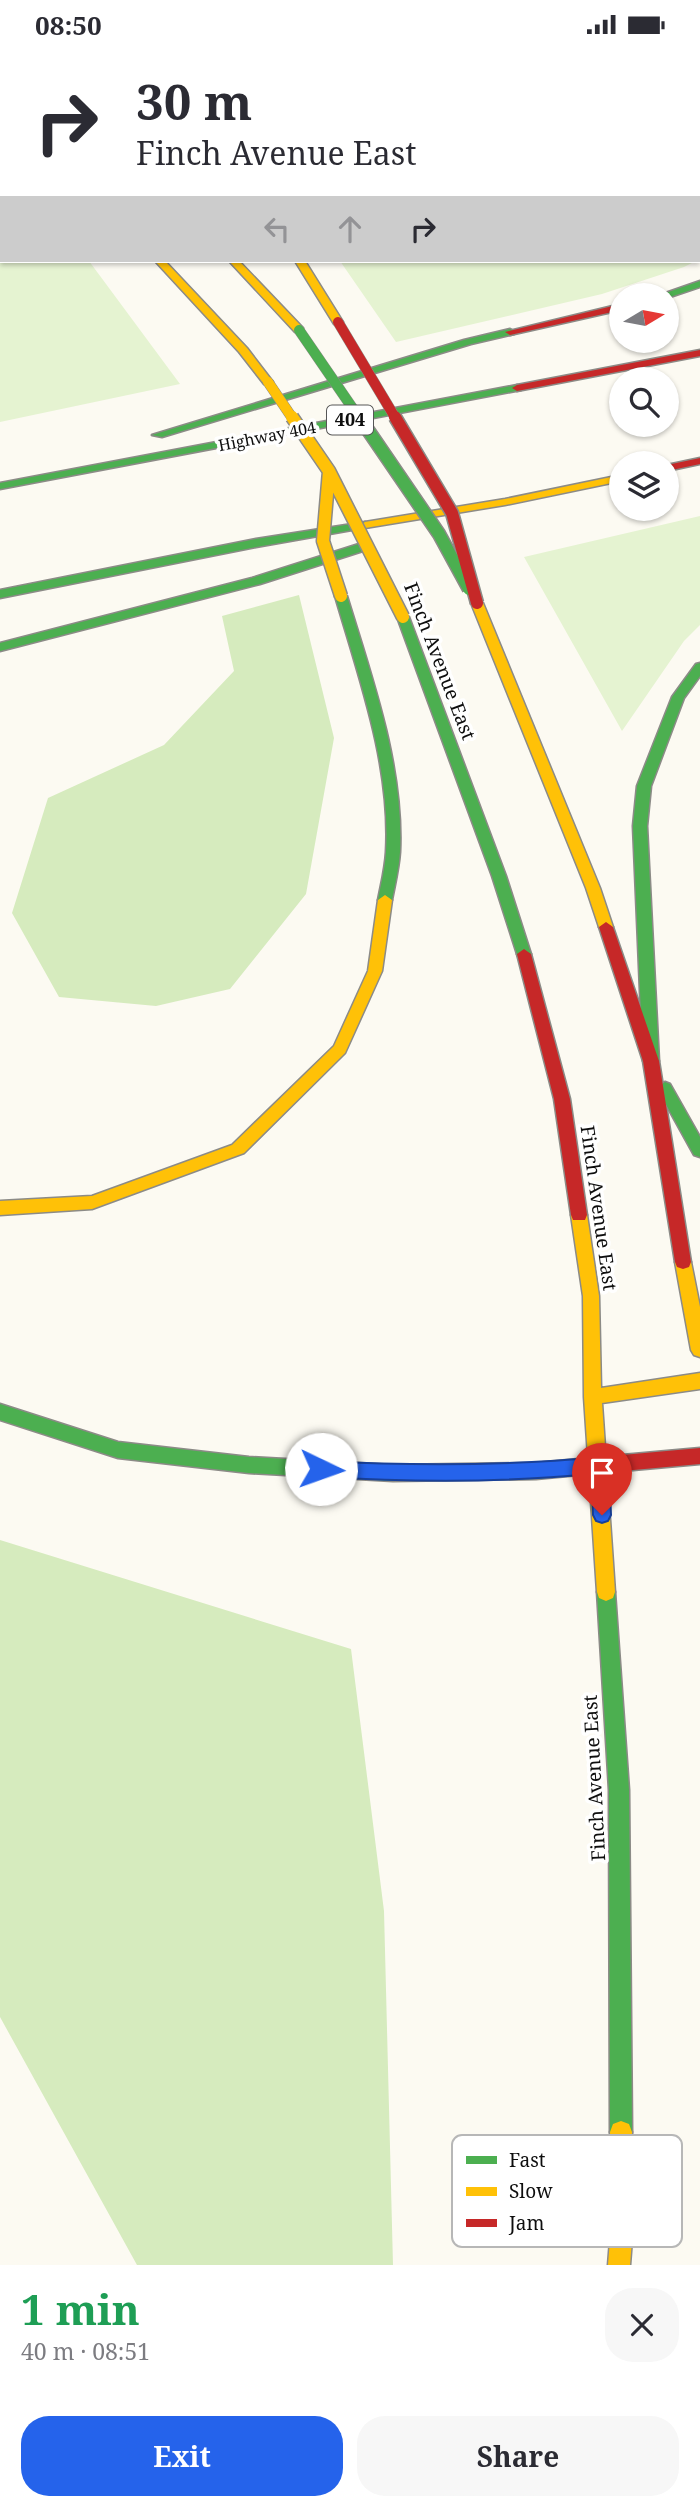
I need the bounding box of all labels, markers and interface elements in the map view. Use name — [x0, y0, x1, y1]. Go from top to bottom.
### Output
text: 08:50 — [35, 7, 102, 43]
text: 30 m — [136, 68, 252, 134]
icon: right — [21, 77, 112, 168]
text: Finch Avenue East — [136, 131, 416, 174]
icon: left — [258, 210, 296, 248]
icon: ahead — [331, 210, 369, 248]
icon: right — [404, 210, 442, 248]
north arrow — [609, 283, 679, 353]
map controls — [609, 283, 679, 521]
button: search — [609, 367, 679, 437]
road number: 404 — [327, 405, 373, 435]
street label: Highway 404 — [216, 416, 318, 456]
button: layers — [609, 451, 679, 521]
street label: Finch Avenue East — [398, 579, 482, 744]
street label: Finch Avenue East — [575, 1124, 624, 1293]
position arrow — [284, 1432, 358, 1506]
pin — [572, 1443, 632, 1515]
icon: arrive — [583, 1454, 621, 1492]
street label: Finch Avenue East — [577, 1694, 611, 1862]
legend — [452, 2135, 682, 2247]
text: Fast — [509, 2147, 546, 2173]
text: Slow — [509, 2178, 553, 2204]
text: Jam — [508, 2210, 544, 2236]
text: 1 min — [21, 2280, 140, 2337]
button: close — [605, 2288, 679, 2362]
text: 40 m · 08:51 — [21, 2335, 150, 2367]
button: Exit — [21, 2416, 343, 2496]
button: Share — [357, 2416, 679, 2496]

